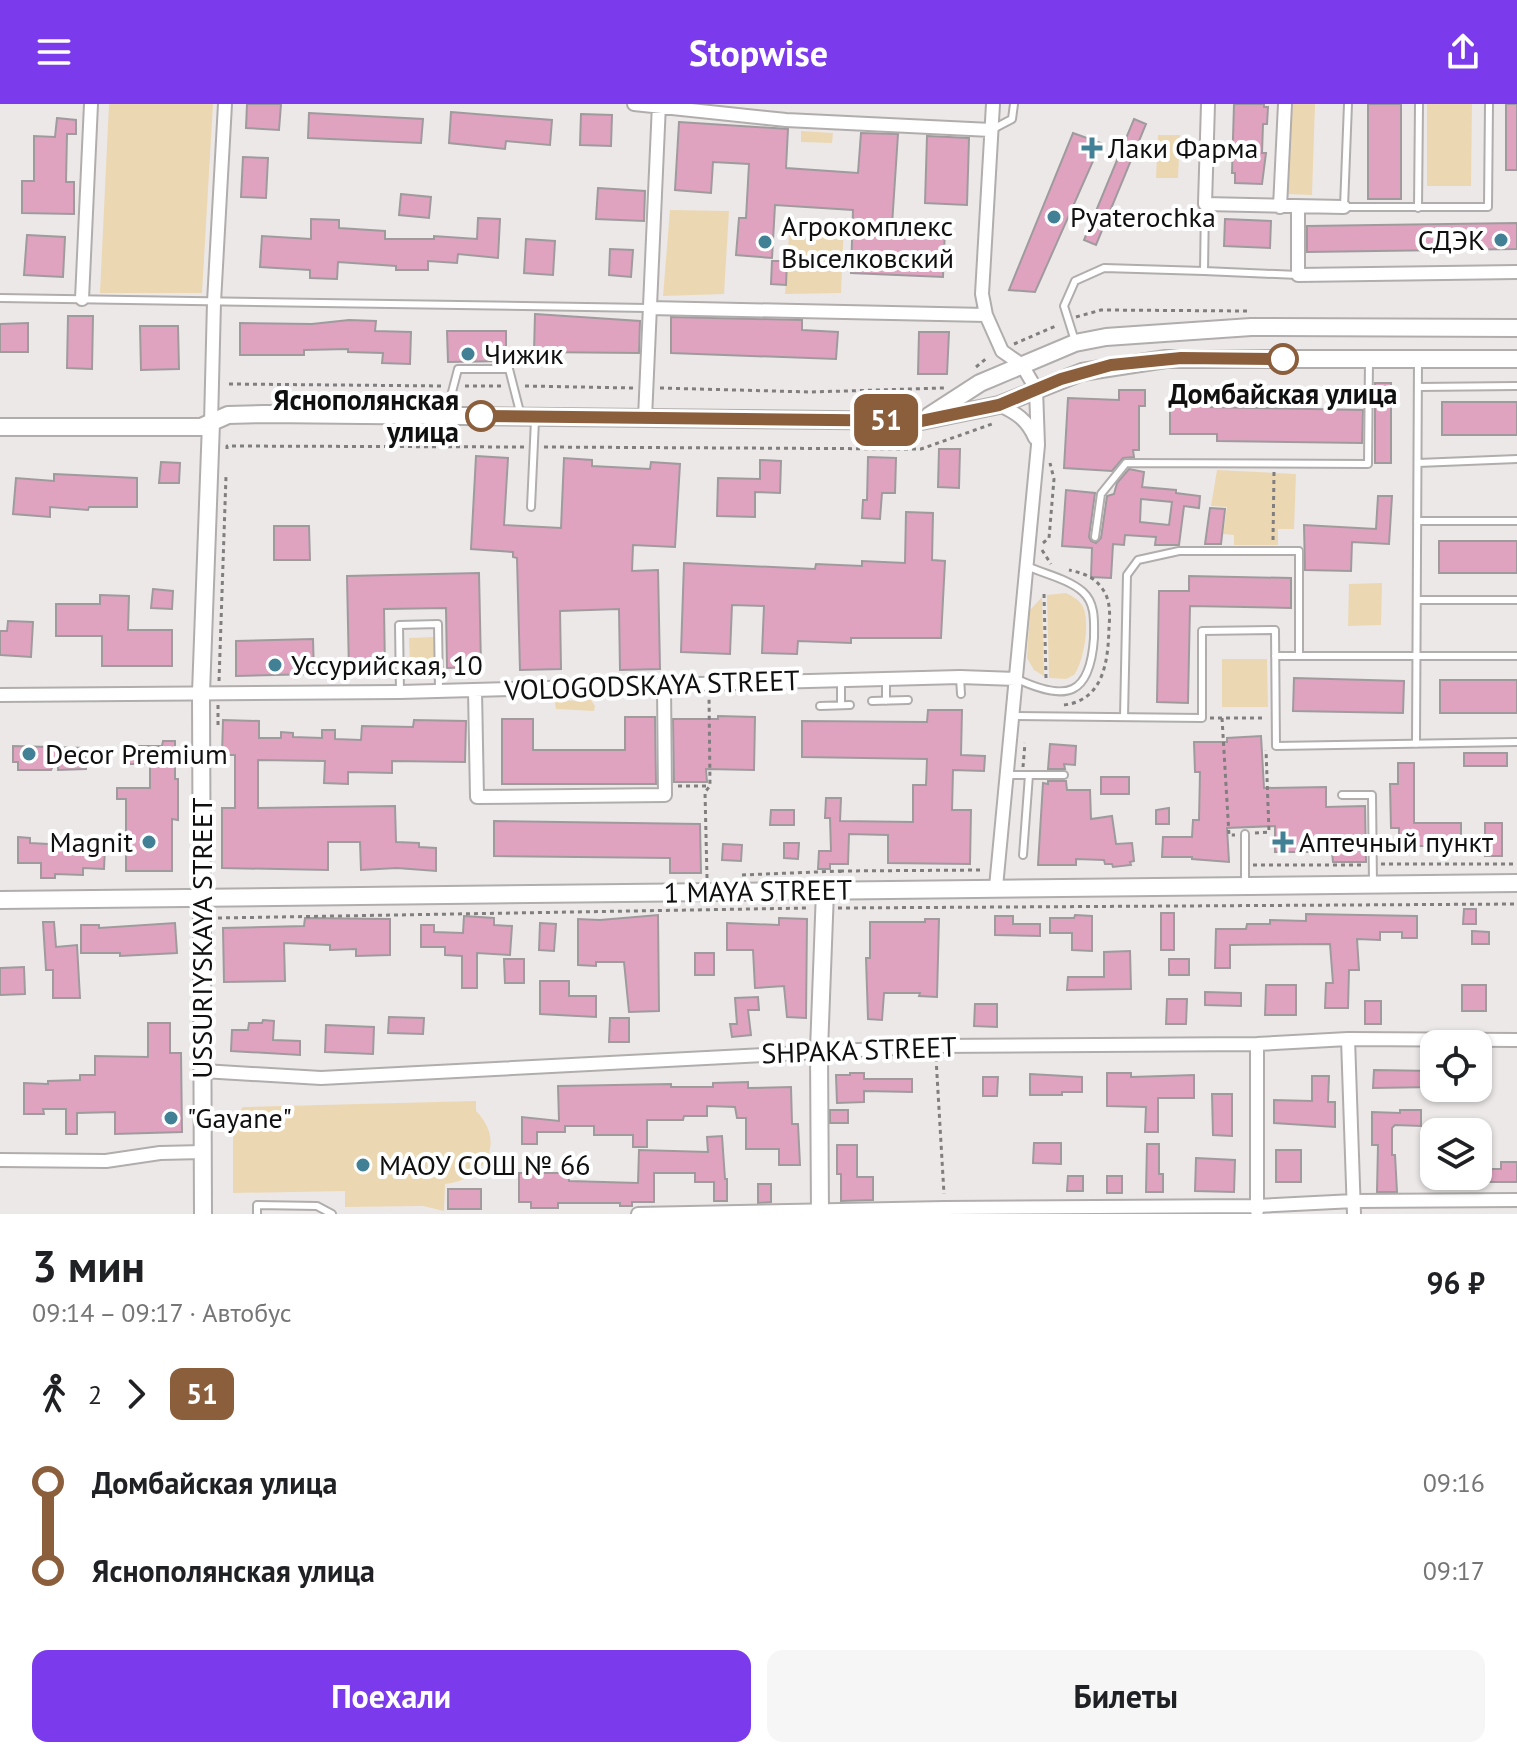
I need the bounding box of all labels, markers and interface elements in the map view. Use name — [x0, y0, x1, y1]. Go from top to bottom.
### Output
text: Stopwise — [689, 29, 828, 76]
icon: menu — [32, 30, 76, 74]
icon: share — [1441, 30, 1485, 74]
place label: Лаки Фарма — [1107, 129, 1258, 166]
marker: Лаки Фарма — [1083, 139, 1101, 157]
place label: Pyaterochka — [1070, 198, 1216, 235]
place label: Агрокомплекс Выселковский — [781, 207, 954, 276]
marker: Pyaterochka — [1045, 208, 1063, 226]
place label: СДЭК — [1418, 221, 1485, 258]
marker: СДЭК — [1492, 231, 1510, 249]
marker: Агрокомплекс Выселковский — [756, 233, 774, 251]
place label: Чижик — [484, 335, 564, 372]
marker: Домбайская улица — [1268, 344, 1298, 374]
marker: Чижик — [459, 345, 477, 363]
place label: Домбайская улица — [1169, 375, 1397, 412]
place label: Яснополянская улица — [273, 381, 459, 450]
line badge: 51 — [850, 394, 922, 446]
marker: Яснополянская улица — [466, 401, 496, 431]
text: 51 — [870, 401, 902, 438]
place label: Уссурийская, 10 — [291, 646, 483, 683]
marker: Уссурийская, 10 — [266, 656, 284, 674]
street label: VOLOGODSKAYA STREET — [503, 661, 801, 708]
place label: Decor Premium — [45, 735, 228, 772]
marker: Decor Premium — [20, 745, 38, 763]
street label: USSURIYSKAYA STREET — [183, 797, 220, 1079]
place label: Magnit — [50, 823, 134, 860]
place label: Аптечный пункт — [1299, 823, 1494, 860]
marker: Magnit — [140, 833, 158, 851]
marker: Аптечный пункт — [1274, 833, 1292, 851]
street label: 1 MAYA STREET — [663, 870, 853, 911]
street label: SHPAKA STREET — [761, 1028, 958, 1071]
map controls — [1420, 1030, 1492, 1190]
button: locate — [1420, 1030, 1492, 1102]
place label: "Gayane" — [187, 1099, 292, 1136]
marker: "Gayane" — [162, 1109, 180, 1127]
button: layers — [1420, 1118, 1492, 1190]
place label: МАОУ СОШ № 66 — [379, 1146, 590, 1183]
marker: МАОУ СОШ № 66 — [354, 1156, 372, 1174]
text: 3 мин — [32, 1237, 145, 1294]
text: 96 ₽ — [1426, 1263, 1485, 1302]
text: 09:14 – 09:17 · Автобус — [32, 1296, 292, 1329]
icon: walk — [32, 1372, 76, 1416]
icon: forward — [114, 1372, 158, 1416]
text: 51 — [186, 1375, 218, 1412]
text: 2 — [88, 1378, 102, 1411]
text: Домбайская улица — [92, 1463, 337, 1502]
text: 09:16 — [1423, 1466, 1485, 1499]
text: Яснополянская улица — [92, 1551, 375, 1590]
text: 09:17 — [1423, 1554, 1485, 1587]
button: Поехали — [32, 1650, 751, 1742]
button: Билеты — [767, 1650, 1485, 1742]

